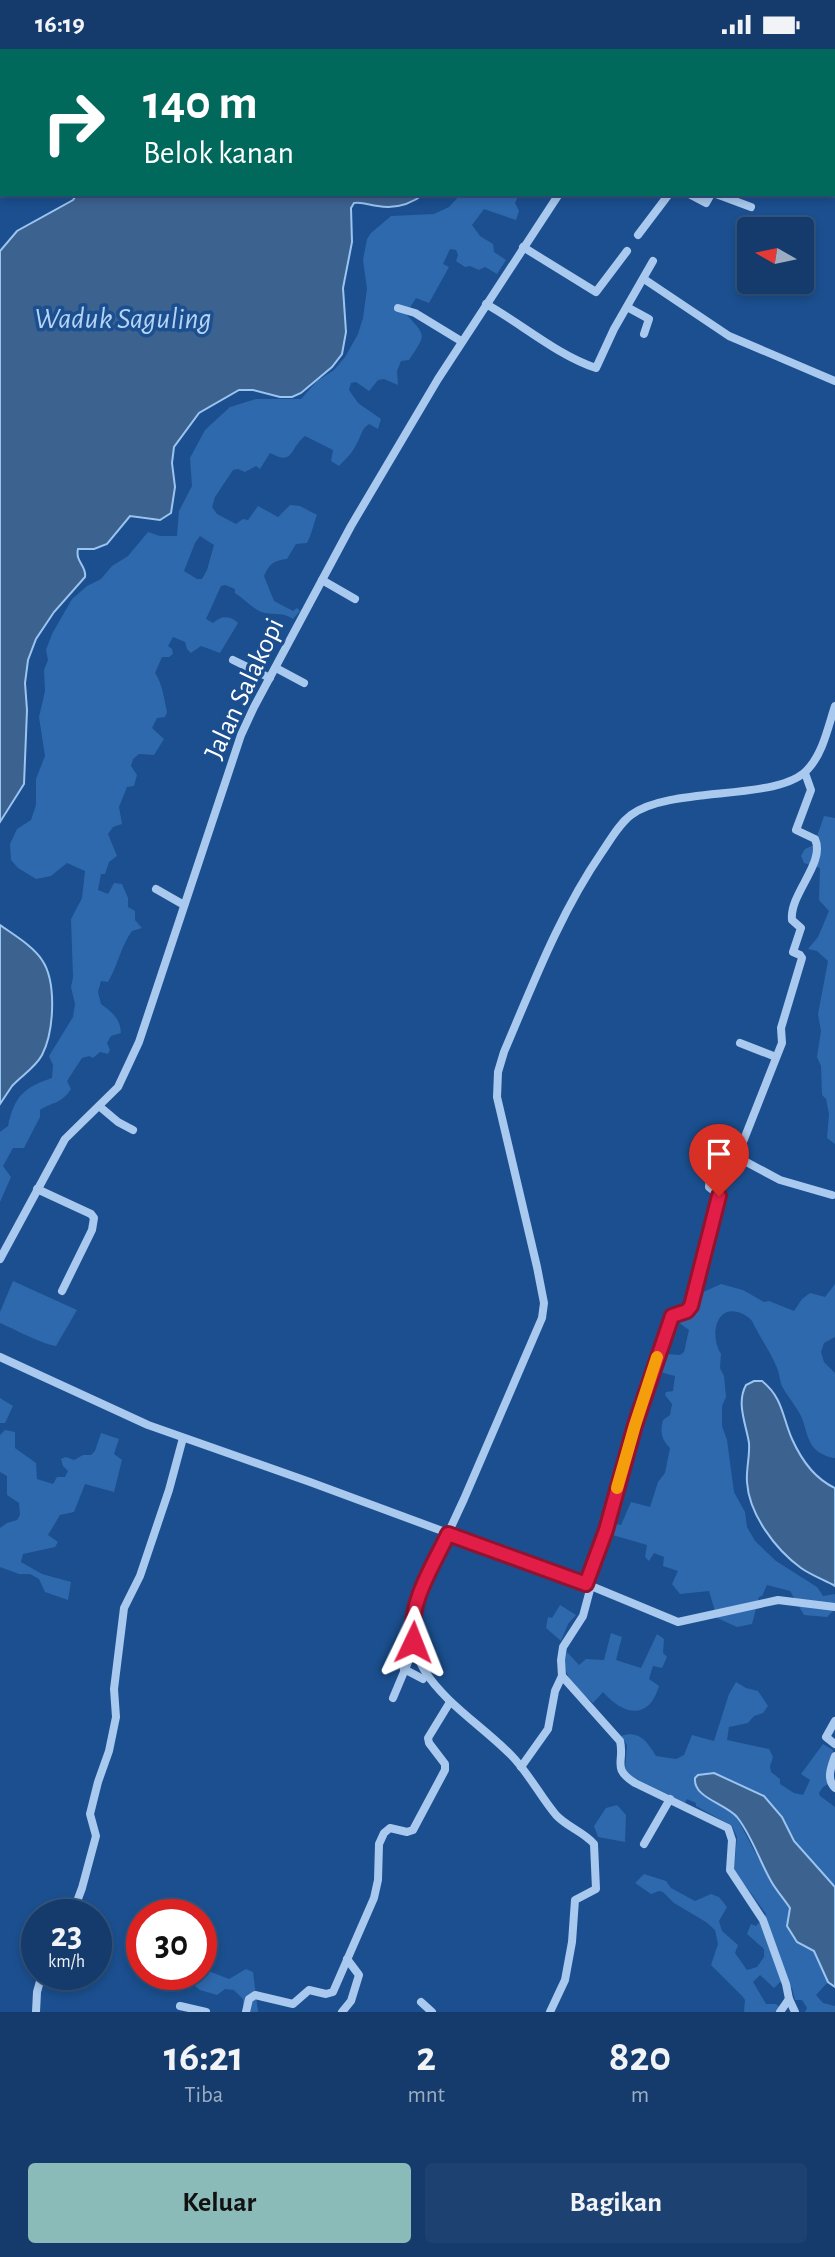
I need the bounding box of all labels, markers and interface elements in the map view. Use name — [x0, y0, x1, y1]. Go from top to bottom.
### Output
text: 16:19 — [35, 11, 85, 37]
icon: right — [28, 77, 119, 168]
text: 140 m — [143, 79, 258, 128]
text: Belok kanan — [143, 137, 294, 169]
north arrow — [737, 217, 814, 294]
map controls — [737, 217, 814, 294]
water label: Waduk Saguling — [34, 304, 212, 334]
street label: Jalan Salakopi — [200, 614, 290, 764]
pin — [689, 1124, 749, 1196]
icon: arrive — [700, 1135, 738, 1173]
position arrow — [376, 1605, 450, 1679]
speed limit sign: 30 — [126, 1899, 217, 1990]
text: 23 — [51, 1918, 82, 1953]
text: km/h — [48, 1953, 85, 1971]
text: 16:21 — [164, 2036, 244, 2078]
text: 2 — [416, 2036, 436, 2078]
text: 820 — [609, 2036, 671, 2078]
text: Tiba — [184, 2084, 223, 2107]
text: mnt — [408, 2084, 445, 2107]
text: m — [631, 2084, 649, 2107]
button: Keluar — [28, 2163, 411, 2243]
button: Bagikan — [425, 2163, 807, 2243]

